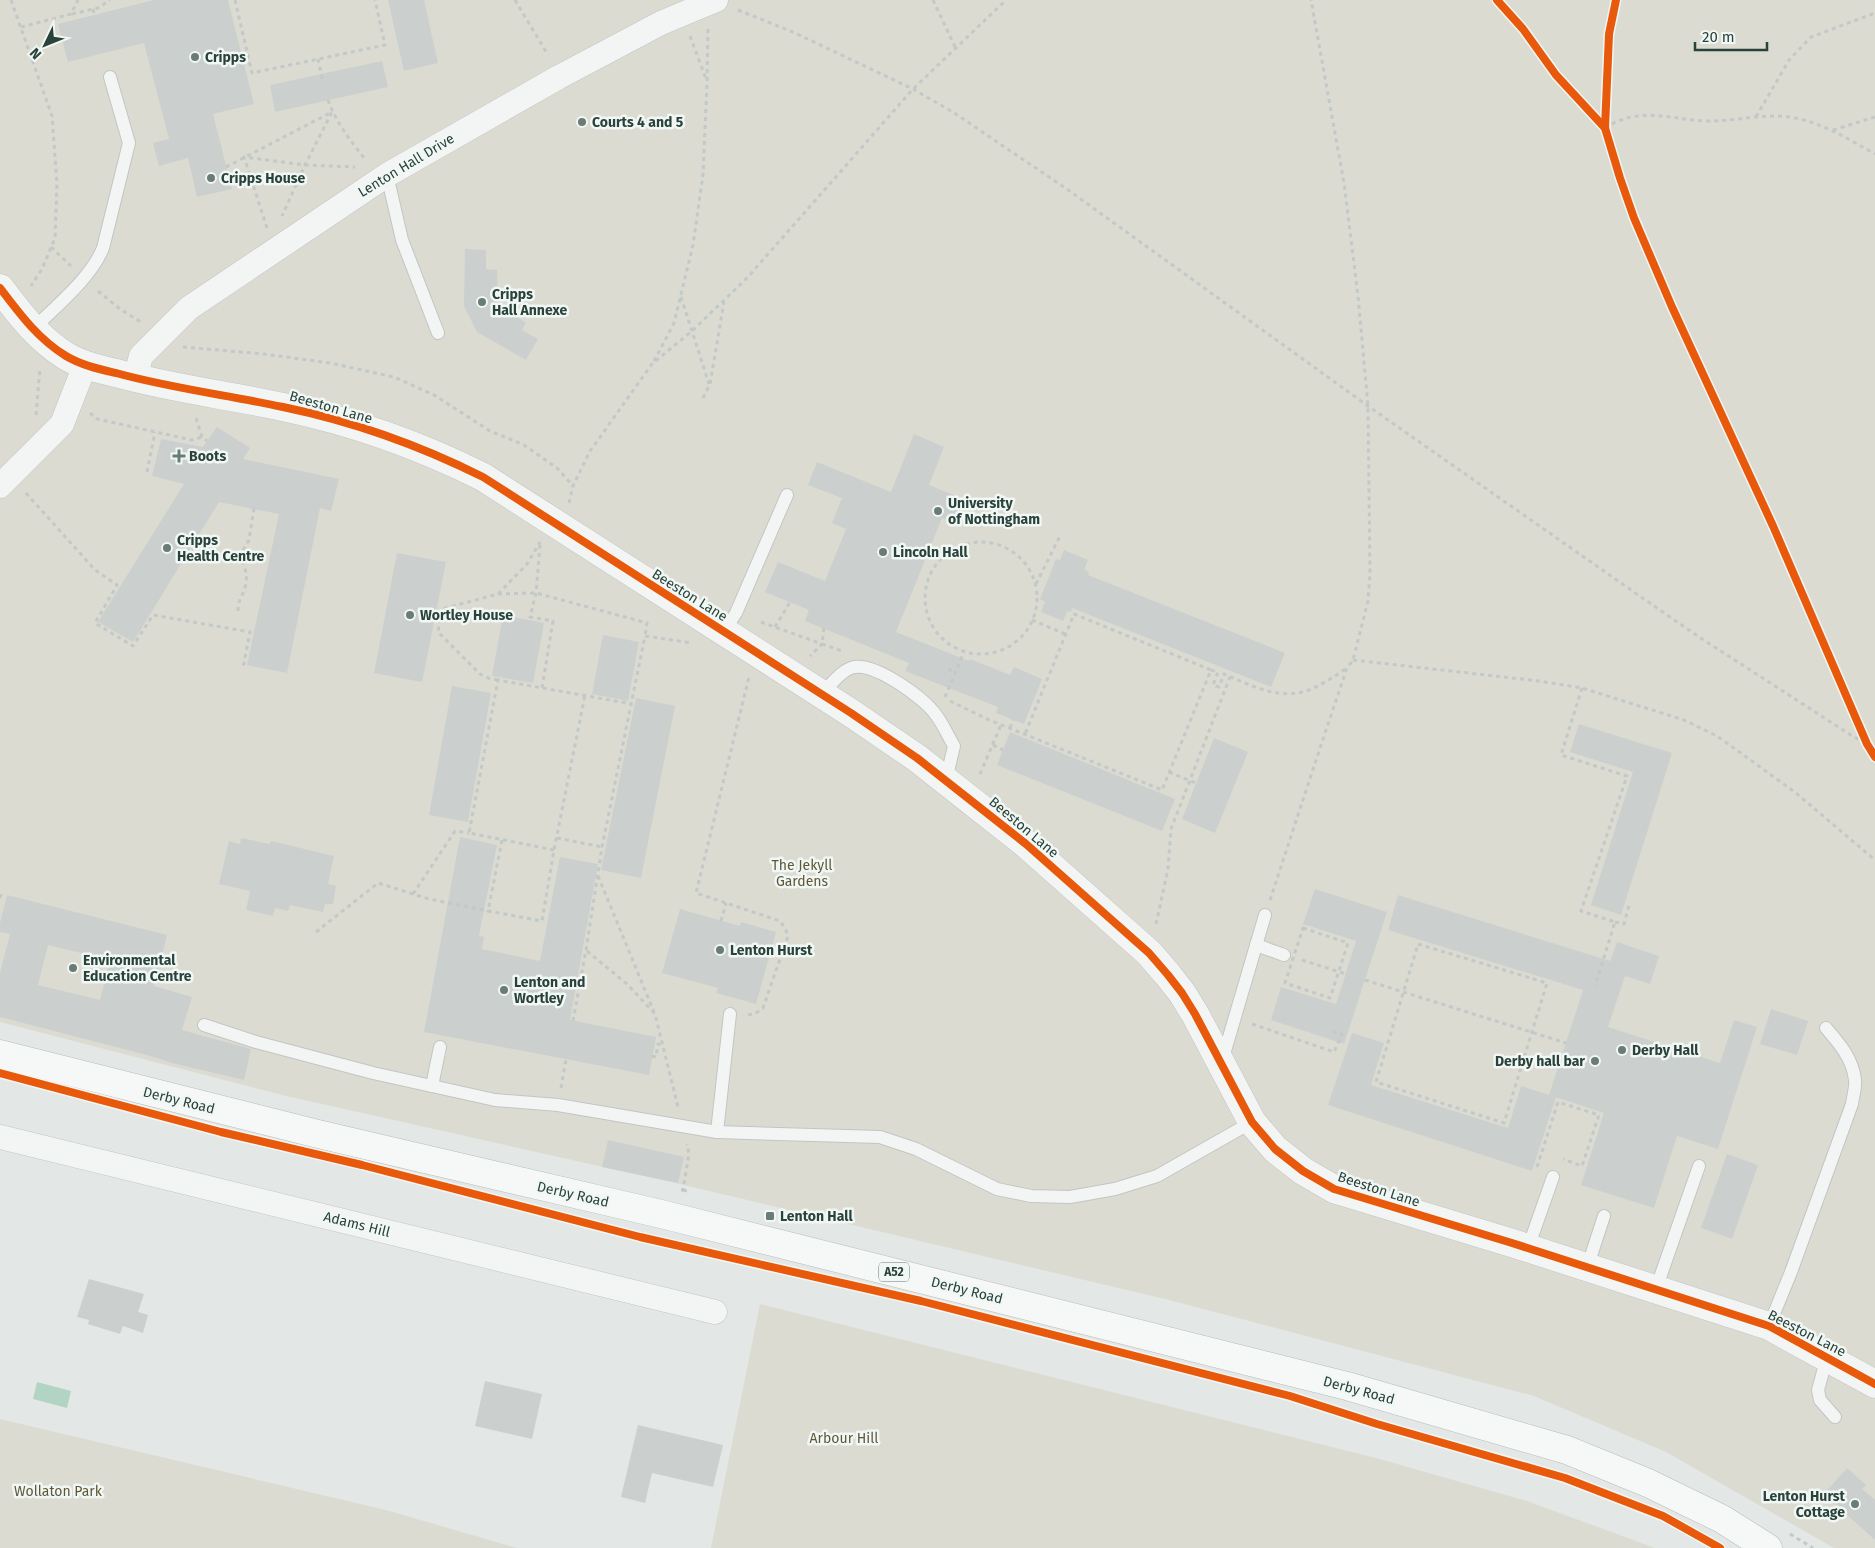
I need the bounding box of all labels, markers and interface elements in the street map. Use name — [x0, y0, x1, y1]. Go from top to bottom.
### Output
north arrow — [20, 20, 70, 70]
scale bar — [1695, 20, 1768, 52]
text: 20 m — [1702, 28, 1735, 46]
text: N — [26, 44, 45, 63]
place label: Cripps — [205, 49, 246, 66]
marker: Cripps — [189, 51, 201, 63]
place label: Courts 4 and 5 — [592, 114, 684, 131]
marker: Courts 4 and 5 — [576, 116, 588, 128]
street label: Lenton Hall Drive — [355, 130, 457, 201]
place label: Cripps House — [221, 170, 306, 187]
marker: Cripps House — [205, 172, 217, 184]
place label: Cripps Hall Annexe — [492, 286, 567, 319]
marker: Cripps Hall Annexe — [476, 296, 488, 308]
street label: Beeston Lane — [287, 388, 374, 427]
place label: Boots — [189, 448, 226, 465]
marker: Boots — [173, 450, 185, 462]
place label: University of Nottingham — [948, 495, 1040, 528]
marker: University of Nottingham — [932, 505, 944, 517]
place label: Cripps Health Centre — [177, 532, 265, 565]
marker: Cripps Health Centre — [161, 542, 173, 554]
place label: Lincoln Hall — [893, 544, 968, 561]
marker: Lincoln Hall — [877, 546, 889, 558]
street label: Beeston Lane — [649, 566, 731, 625]
place label: Wortley House — [420, 607, 513, 624]
marker: Wortley House — [404, 609, 416, 621]
street label: Beeston Lane — [985, 793, 1062, 861]
park label: The Jekyll Gardens — [772, 857, 832, 890]
place label: Lenton Hurst — [730, 942, 813, 959]
marker: Lenton Hurst — [714, 944, 726, 956]
place label: Environmental Education Centre — [83, 952, 192, 985]
marker: Environmental Education Centre — [67, 962, 79, 974]
place label: Lenton and Wortley — [514, 974, 586, 1007]
marker: Lenton and Wortley — [498, 984, 510, 996]
place label: Derby Hall — [1632, 1042, 1699, 1059]
marker: Derby Hall — [1616, 1044, 1628, 1056]
place label: Derby hall bar — [1495, 1053, 1585, 1070]
marker: Derby hall bar — [1589, 1055, 1601, 1067]
street label: Derby Road — [141, 1083, 216, 1118]
street label: Beeston Lane — [1336, 1168, 1422, 1211]
street label: Derby Road — [535, 1178, 610, 1211]
street label: Adams Hill — [322, 1208, 392, 1241]
place label: Lenton Hall — [780, 1208, 853, 1225]
marker: Lenton Hall — [764, 1210, 776, 1222]
road number: A52 — [879, 1262, 909, 1282]
street label: Derby Road — [929, 1273, 1004, 1308]
street label: Beeston Lane — [1765, 1306, 1849, 1360]
street label: Derby Road — [1321, 1373, 1396, 1408]
park label: Arbour Hill — [810, 1430, 878, 1447]
park label: Wollaton Park — [14, 1483, 103, 1500]
place label: Lenton Hurst Cottage — [1763, 1488, 1846, 1521]
marker: Lenton Hurst Cottage — [1849, 1498, 1861, 1510]

